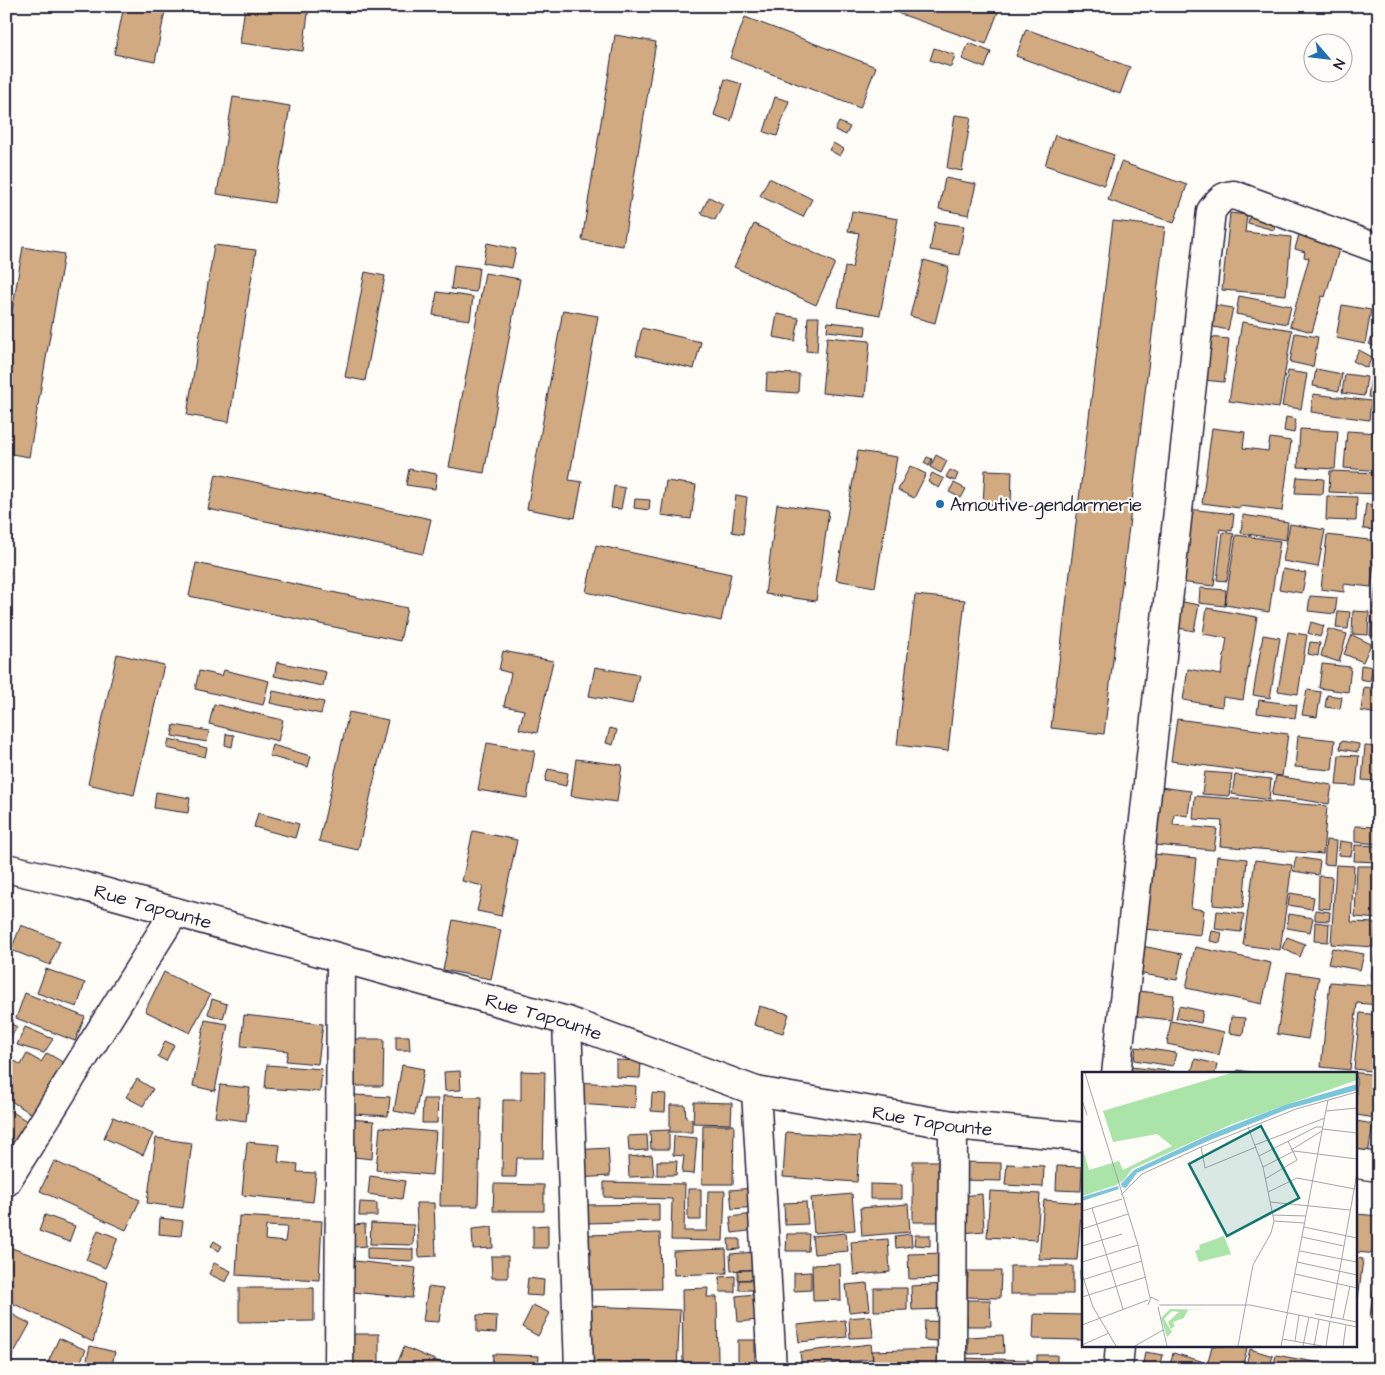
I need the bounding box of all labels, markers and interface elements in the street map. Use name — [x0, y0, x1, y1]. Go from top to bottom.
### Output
north arrow — [1302, 32, 1352, 82]
text: N — [1328, 55, 1349, 72]
place label: Amoutive-gendarmerie — [950, 492, 1142, 520]
marker: Amoutive-gendarmerie — [934, 498, 946, 510]
street label: Rue Tapounte — [91, 878, 215, 936]
street label: Rue Tapounte — [482, 987, 606, 1048]
inset map — [1082, 1072, 1358, 1348]
street label: Rue Tapounte — [870, 1099, 993, 1144]

